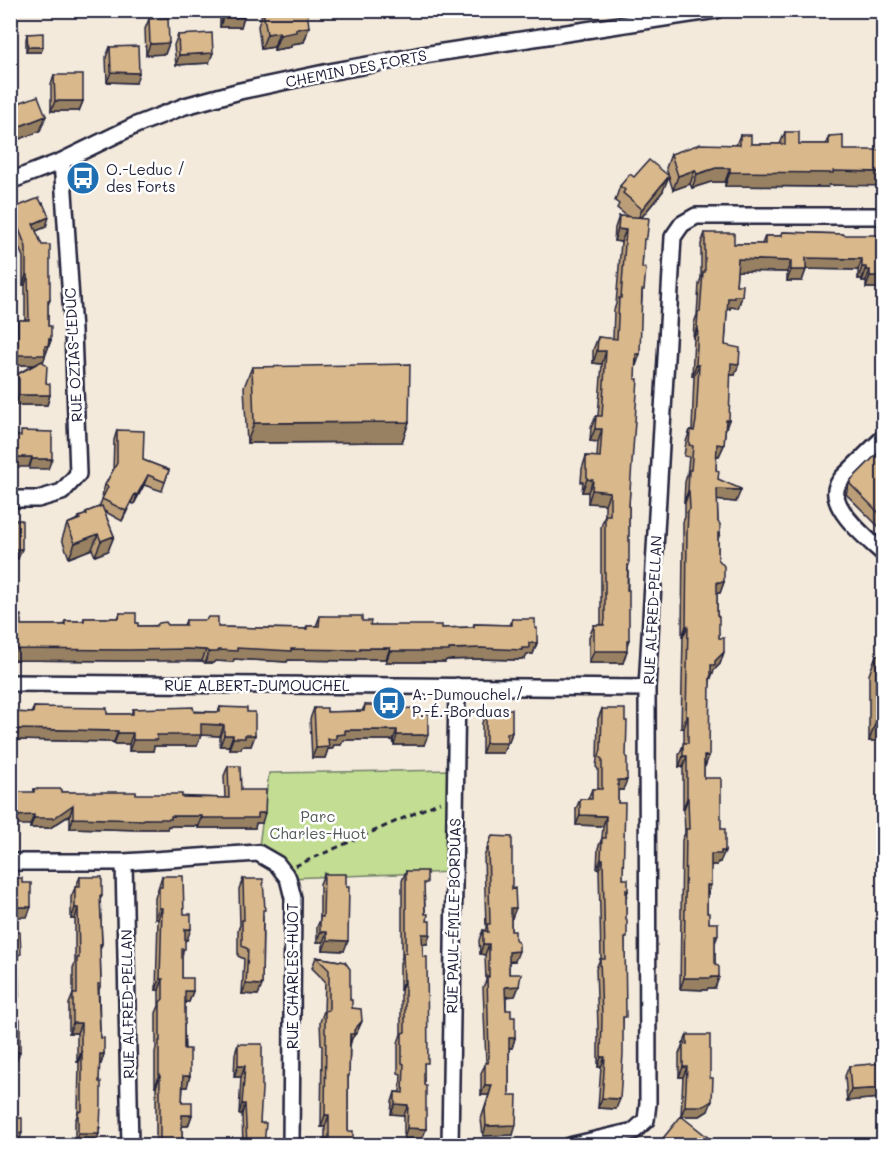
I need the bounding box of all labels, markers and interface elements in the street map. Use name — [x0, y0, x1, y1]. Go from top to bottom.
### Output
street label: CHEMIN DES FORTS — [284, 45, 428, 91]
place label: O.-Leduc / des Forts — [106, 159, 185, 196]
bus stop icon: O.-Leduc / des Forts — [65, 160, 101, 196]
street label: RUE OZIAS-LEDUC — [59, 287, 86, 423]
street label: RUE ALFRED-PELLAN — [638, 535, 666, 685]
street label: RUE ALBERT-DUMOUCHEL — [164, 675, 350, 695]
place label: A.-Dumouchel / P.-É.-Borduas — [412, 684, 524, 721]
bus stop icon: A.-Dumouchel / P.-É.-Borduas — [371, 685, 407, 721]
park label: Parc Charles-Huot — [269, 806, 367, 843]
street label: RUE PAUL-ÉMILE-BORDUAS — [441, 818, 465, 1014]
street label: RUE CHARLES-HUOT — [282, 903, 302, 1049]
street label: RUE ALFRED-PELLAN — [116, 929, 138, 1079]

